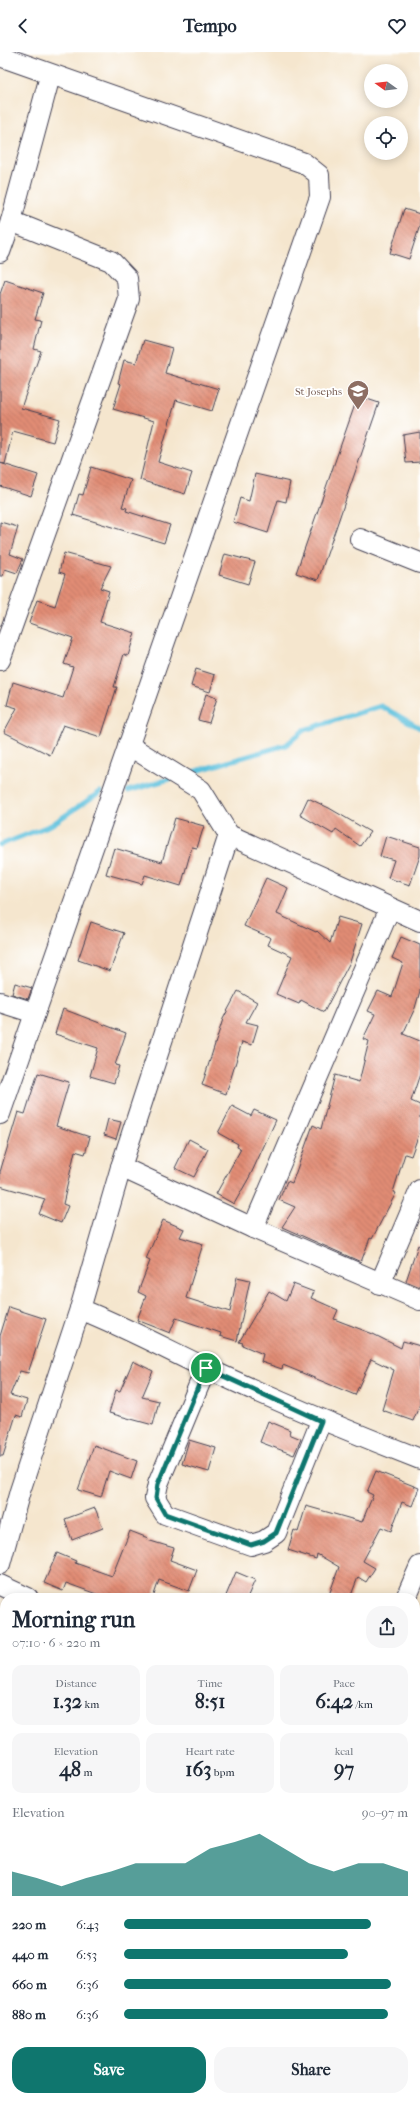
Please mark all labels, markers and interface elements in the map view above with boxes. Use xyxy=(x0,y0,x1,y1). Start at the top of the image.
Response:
icon: back xyxy=(12,15,34,37)
icon: heart xyxy=(386,15,408,37)
text: Tempo xyxy=(183,16,237,37)
north arrow xyxy=(364,64,408,108)
map controls xyxy=(364,64,408,160)
button: locate xyxy=(364,116,408,160)
school or university icon: St Josephs xyxy=(345,378,371,411)
place label: St Josephs xyxy=(295,385,342,398)
pin xyxy=(189,1351,223,1385)
icon: arrive xyxy=(195,1357,217,1379)
button: share xyxy=(366,1606,408,1648)
text: Morning run xyxy=(12,1607,135,1633)
text: 07:10 · 6 × 220 m xyxy=(12,1635,100,1650)
text: Distance xyxy=(55,1677,97,1690)
text: Time xyxy=(198,1677,223,1690)
text: Pace xyxy=(333,1677,355,1690)
text: 1.32 xyxy=(53,1690,82,1713)
text: 8:51 xyxy=(195,1690,225,1713)
text: 6:42 xyxy=(315,1690,353,1713)
text: km xyxy=(82,1698,99,1711)
text: /km xyxy=(353,1698,373,1711)
text: Elevation xyxy=(54,1745,98,1758)
text: Heart rate xyxy=(185,1745,235,1758)
text: kcal xyxy=(335,1745,353,1758)
text: 48 xyxy=(59,1758,81,1781)
text: 163 xyxy=(185,1758,211,1781)
text: 97 xyxy=(334,1758,354,1781)
text: m xyxy=(81,1766,93,1779)
text: bpm xyxy=(211,1766,235,1779)
text: Elevation xyxy=(12,1805,65,1820)
text: 90–97 m xyxy=(362,1805,408,1820)
text: 220 m xyxy=(12,1917,46,1932)
text: 6:43 xyxy=(76,1917,99,1932)
text: 440 m xyxy=(12,1947,48,1962)
text: 6:53 xyxy=(76,1947,97,1962)
text: 660 m xyxy=(12,1977,47,1992)
text: 6:36 xyxy=(76,1977,99,1992)
text: 880 m xyxy=(12,2007,46,2022)
text: 6:36 xyxy=(76,2007,99,2022)
button: Save xyxy=(12,2047,206,2093)
button: Share xyxy=(214,2047,408,2093)

